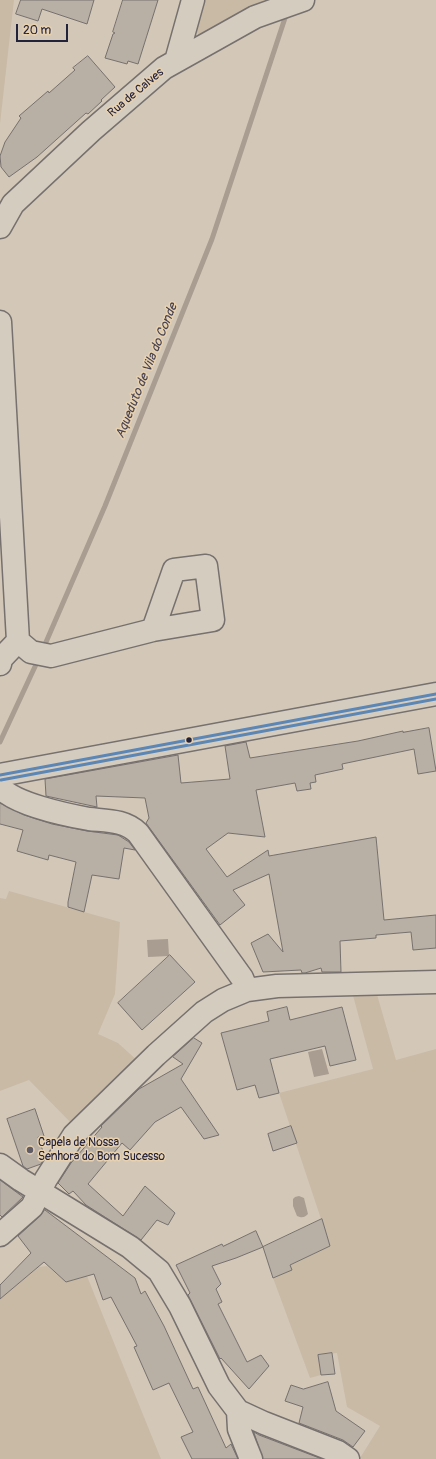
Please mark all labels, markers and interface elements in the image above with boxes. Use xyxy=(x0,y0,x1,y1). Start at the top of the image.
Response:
scale bar xyxy=(18,16,70,42)
text: 20 m xyxy=(23,23,51,38)
street label: Rua de Calves xyxy=(105,66,167,120)
water label: Aqueduto de Vila do Conde xyxy=(113,301,181,441)
unlabelled marker xyxy=(184,735,194,745)
place label: Capela de Nossa Senhora do Bom Sucesso xyxy=(38,1136,165,1164)
marker: Capela de Nossa Senhora do Bom Sucesso xyxy=(25,1145,35,1155)

